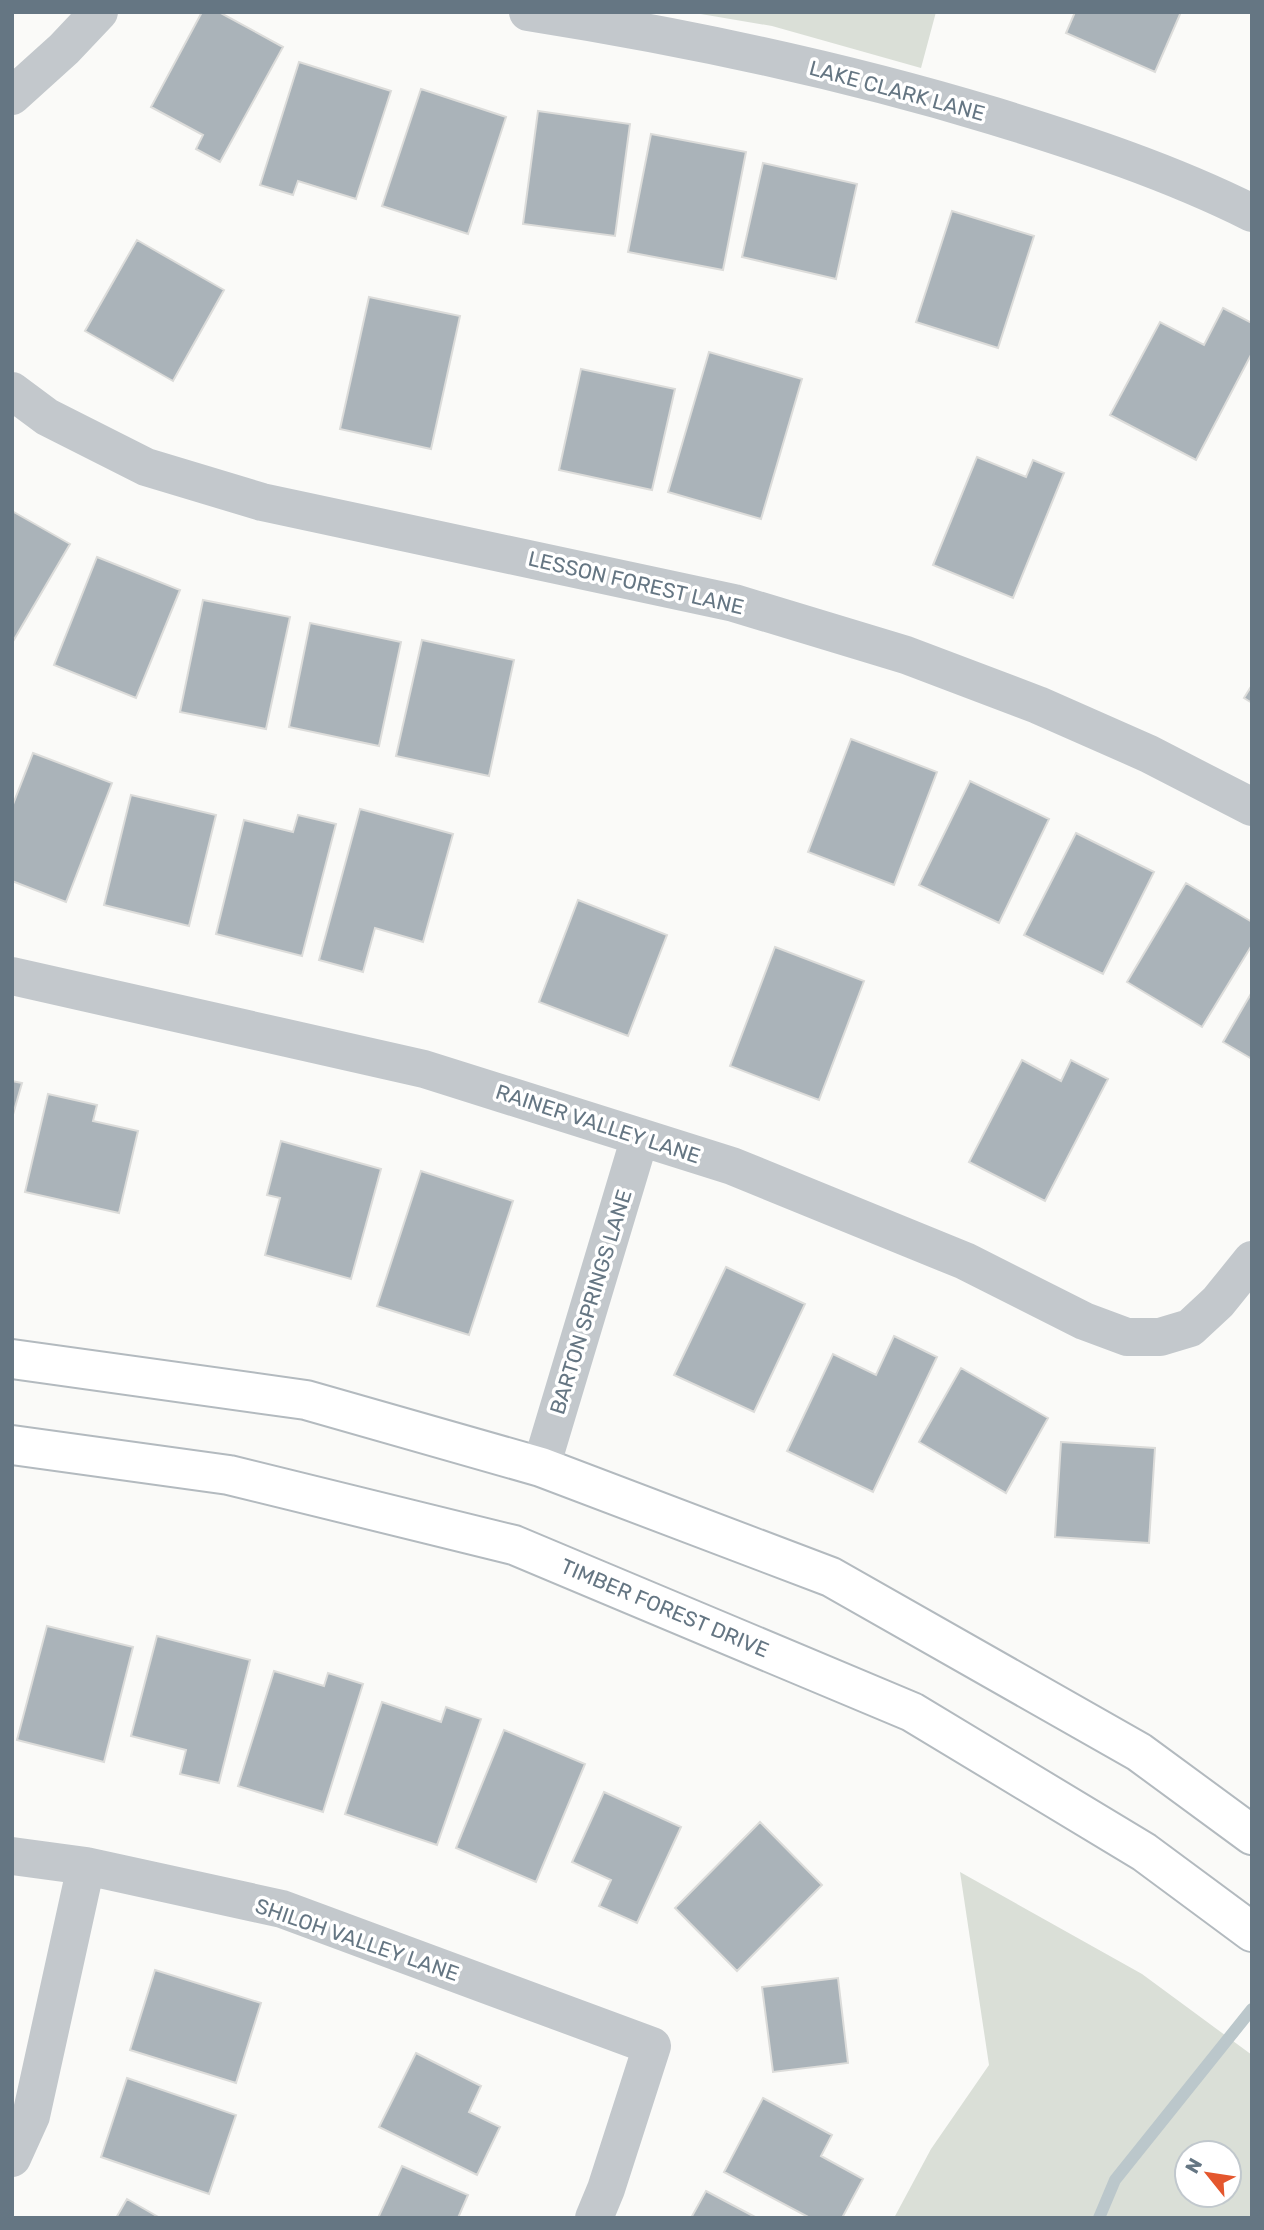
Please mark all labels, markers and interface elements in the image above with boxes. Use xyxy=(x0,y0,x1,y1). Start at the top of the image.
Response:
street label: LAKE CLARK LANE xyxy=(807,55,988,126)
street label: LESSON FOREST LANE xyxy=(526,546,746,619)
street label: RAINER VALLEY LANE xyxy=(493,1079,704,1168)
street label: BARTON SPRINGS LANE xyxy=(544,1186,637,1417)
street label: TIMBER FOREST DRIVE xyxy=(557,1553,773,1663)
street label: SHILOH VALLEY LANE xyxy=(252,1893,462,1986)
north arrow xyxy=(1173,2139,1243,2209)
text: N xyxy=(1180,2154,1207,2177)

